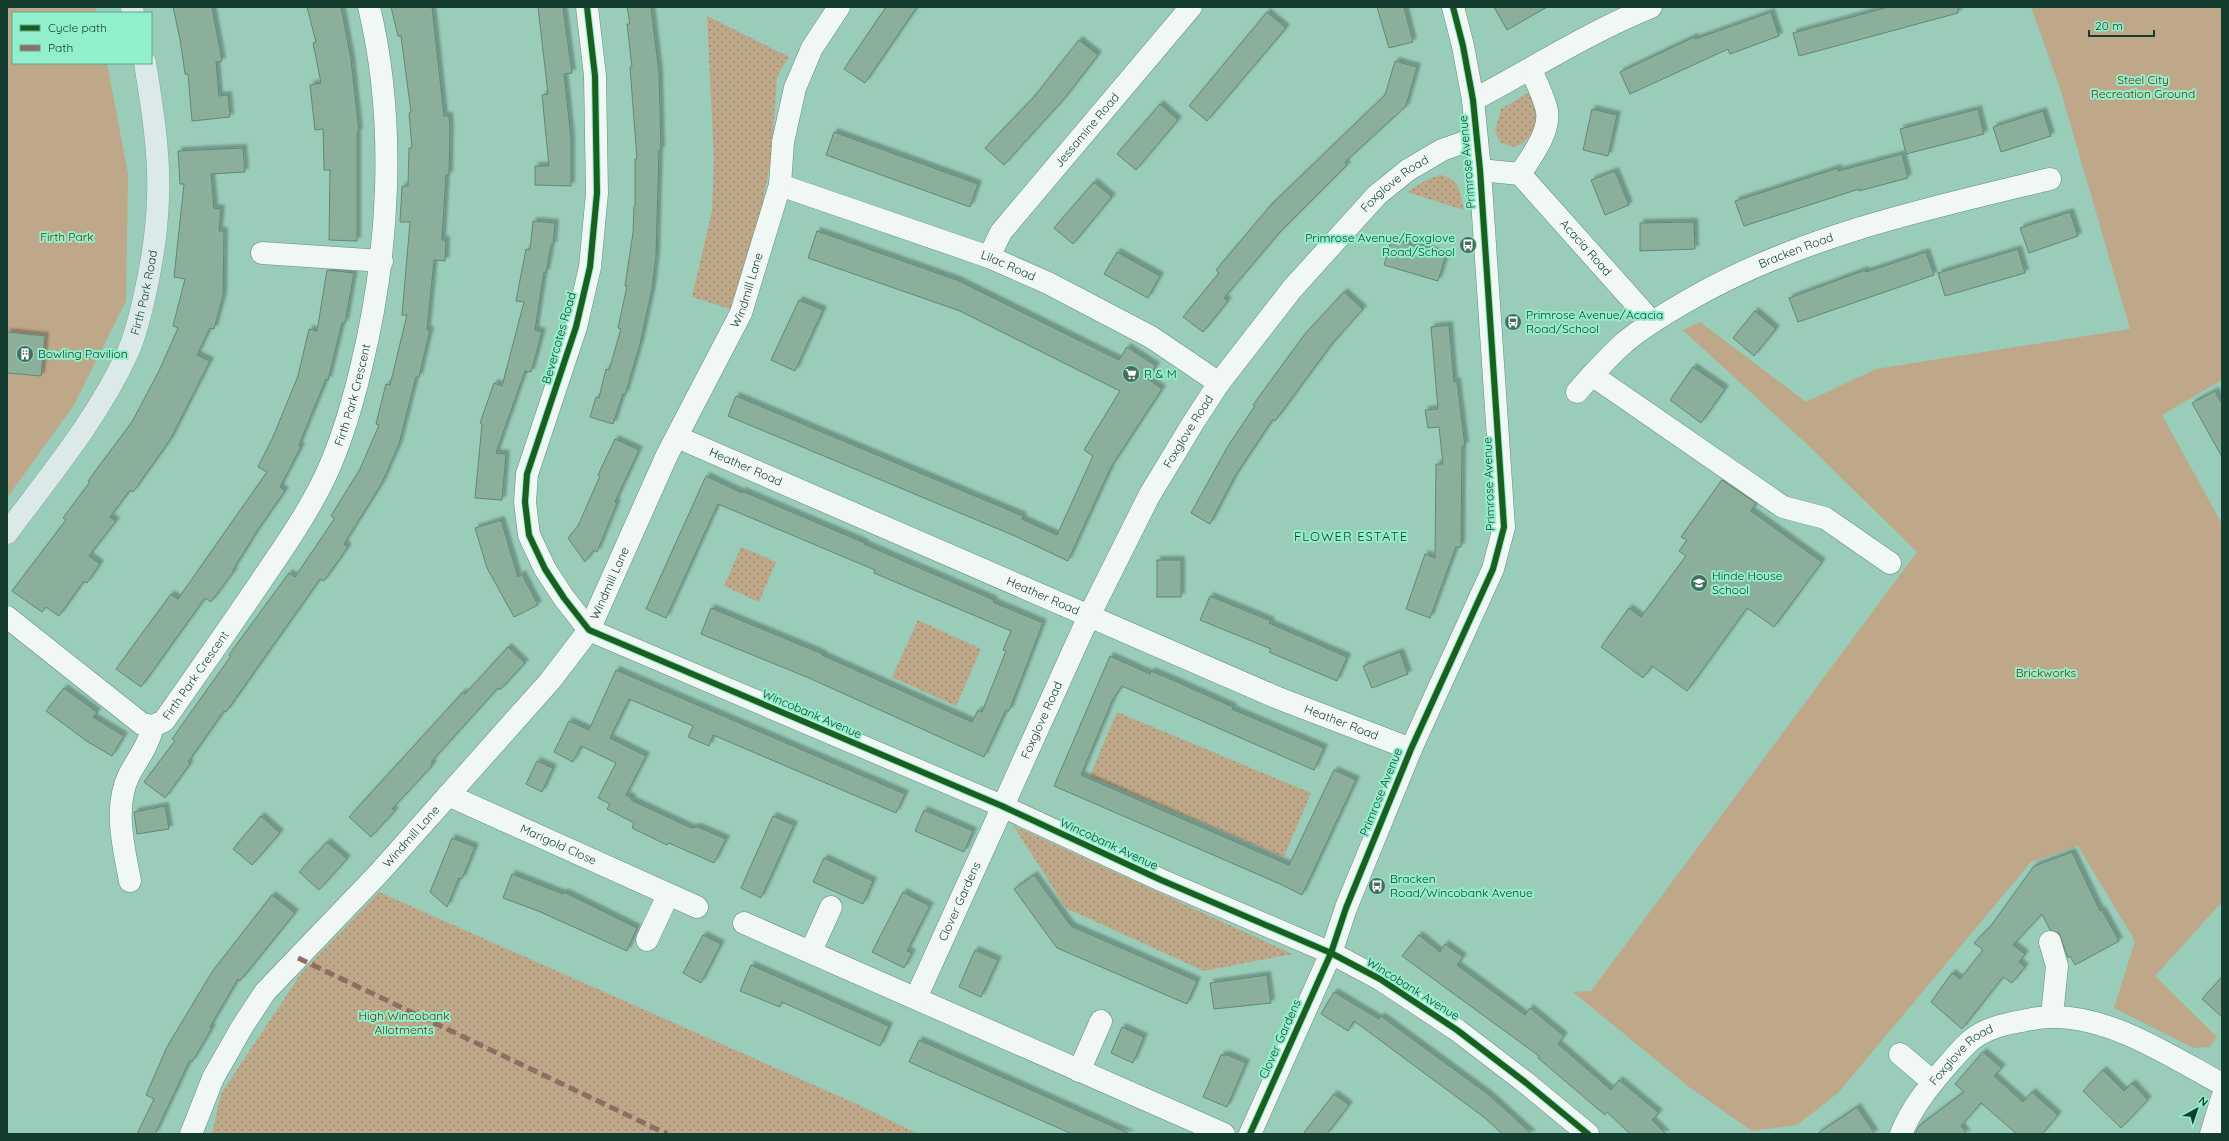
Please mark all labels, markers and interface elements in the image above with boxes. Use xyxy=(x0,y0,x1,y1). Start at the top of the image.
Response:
legend xyxy=(12,12,152,64)
scale bar xyxy=(2089,12,2154,38)
text: 20 m xyxy=(2095,18,2123,33)
text: Cycle path xyxy=(48,20,107,35)
text: Path xyxy=(48,40,73,55)
park label: Steel City Recreation Ground xyxy=(2091,72,2195,101)
street label: Jessamine Road xyxy=(1051,90,1122,170)
street label: Primrose Avenue xyxy=(1455,115,1478,209)
street label: Foxglove Road xyxy=(1357,152,1431,215)
street label: Acacia Road xyxy=(1557,216,1615,279)
park label: Firth Park xyxy=(40,229,94,244)
street label: Bracken Road xyxy=(1756,229,1835,271)
place label: Primrose Avenue/Foxglove Road/School xyxy=(1305,230,1455,259)
bus stop icon: Primrose Avenue/Foxglove Road/School xyxy=(1458,235,1478,255)
street label: Lilac Road xyxy=(979,247,1038,284)
street label: Firth Park Road xyxy=(127,249,160,337)
street label: Windmill Lane xyxy=(727,251,766,330)
street label: Bevercotes Road xyxy=(538,290,579,386)
place label: Primrose Avenue/Acacia Road/School xyxy=(1526,307,1663,336)
bus stop icon: Primrose Avenue/Acacia Road/School xyxy=(1503,312,1523,332)
street label: Firth Park Crescent xyxy=(331,342,373,448)
building icon: Bowling Pavilion xyxy=(15,344,35,364)
place label: Bowling Pavilion xyxy=(38,346,128,361)
supermarket icon: R & M xyxy=(1121,364,1141,384)
place label: R & M xyxy=(1144,366,1177,381)
street label: Foxglove Road xyxy=(1160,392,1216,471)
street label: Primrose Avenue xyxy=(1479,437,1498,531)
street label: Heather Road xyxy=(707,444,785,489)
district label: FLOWER ESTATE xyxy=(1294,528,1408,544)
street label: Windmill Lane xyxy=(587,544,632,622)
place label: Hinde House School xyxy=(1712,568,1783,597)
street label: Heather Road xyxy=(1004,573,1082,618)
school or university icon: Hinde House School xyxy=(1689,573,1709,593)
street label: Firth Park Crescent xyxy=(159,628,232,723)
park label: Brickworks xyxy=(2016,665,2077,680)
street label: Foxglove Road xyxy=(1017,679,1065,761)
street label: Wincobank Avenue xyxy=(760,686,864,741)
street label: Heather Road xyxy=(1302,701,1381,743)
street label: Primrose Avenue xyxy=(1356,745,1405,838)
street label: Windmill Lane xyxy=(379,802,443,871)
street label: Wincobank Avenue xyxy=(1058,814,1161,873)
street label: Marigold Close xyxy=(518,820,599,868)
street label: Clover Gardens xyxy=(935,859,984,943)
place label: Bracken Road/Wincobank Avenue xyxy=(1390,871,1533,900)
bus stop icon: Bracken Road/Wincobank Avenue xyxy=(1367,876,1387,896)
street label: Wincobank Avenue xyxy=(1364,954,1463,1023)
street label: Clover Gardens xyxy=(1255,996,1304,1081)
park label: High Wincobank Allotments xyxy=(358,1008,450,1037)
street label: Foxglove Road xyxy=(1926,1021,1995,1088)
north arrow xyxy=(2177,1089,2217,1129)
text: N xyxy=(2196,1093,2211,1109)

